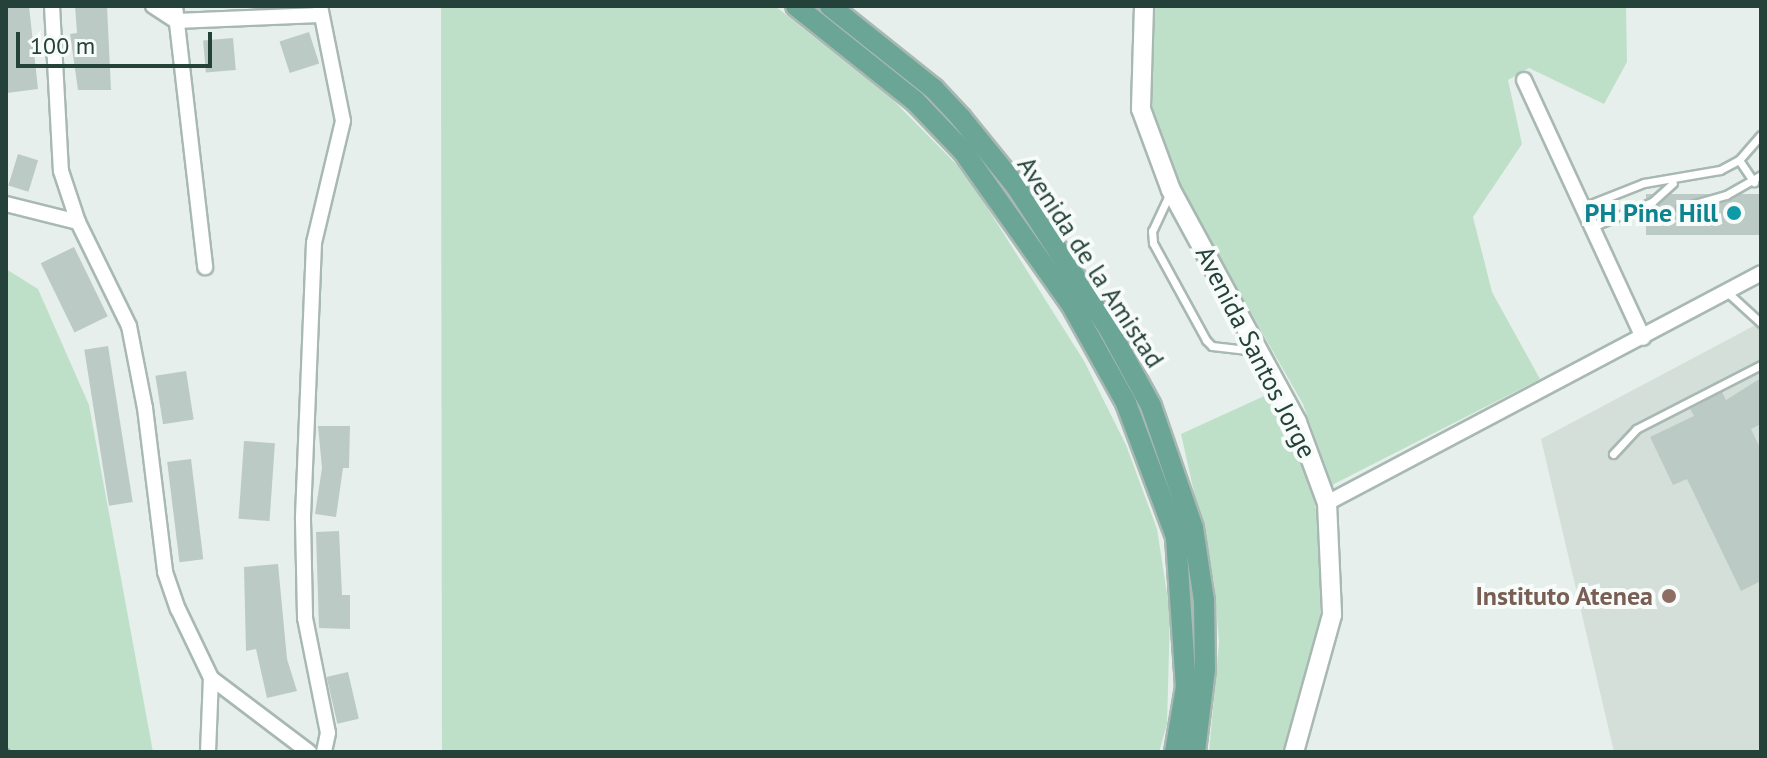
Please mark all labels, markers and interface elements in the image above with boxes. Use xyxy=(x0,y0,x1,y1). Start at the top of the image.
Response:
scale bar xyxy=(20,16,216,66)
text: 100 m xyxy=(30,30,95,61)
street label: Avenida de la Amistad xyxy=(1011,150,1171,374)
place label: PH Pine Hill xyxy=(1585,197,1718,229)
marker: PH Pine Hill xyxy=(1725,204,1743,222)
street label: Avenida Santos Jorge xyxy=(1189,241,1323,463)
place label: Instituto Atenea xyxy=(1474,580,1653,612)
marker: Instituto Atenea xyxy=(1660,587,1678,605)

